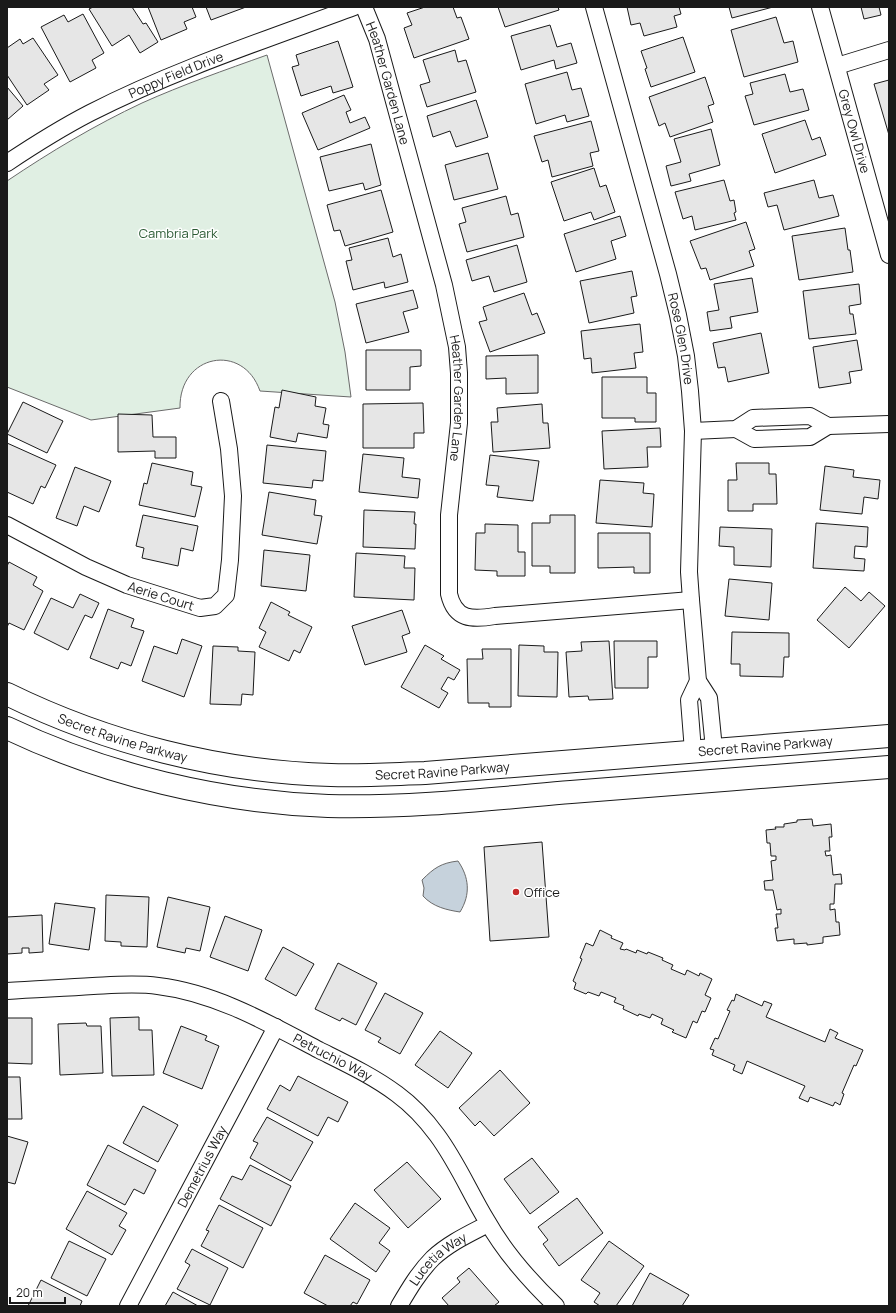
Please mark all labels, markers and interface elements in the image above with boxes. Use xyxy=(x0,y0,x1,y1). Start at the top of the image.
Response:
street label: Heather Garden Lane xyxy=(362,19,414,147)
street label: Poppy Field Drive xyxy=(125,47,226,102)
street label: Grey Owl Drive xyxy=(834,87,875,176)
park label: Cambria Park xyxy=(139,224,218,242)
street label: Rose Glen Drive xyxy=(664,291,698,386)
street label: Heather Garden Lane xyxy=(446,333,468,463)
street label: Aerie Court xyxy=(126,577,196,615)
street label: Secret Ravine Parkway xyxy=(55,709,189,766)
street label: Secret Ravine Parkway xyxy=(698,732,833,760)
street label: Secret Ravine Parkway xyxy=(375,757,510,784)
place label: Office xyxy=(524,883,560,901)
marker: Office xyxy=(511,887,521,897)
street label: Petruchio Way xyxy=(290,1029,376,1085)
street label: Demetrius Way xyxy=(173,1122,231,1210)
street label: Lucetia Way xyxy=(405,1228,470,1289)
scale bar xyxy=(10,1279,65,1305)
text: 20 m xyxy=(16,1284,43,1301)

